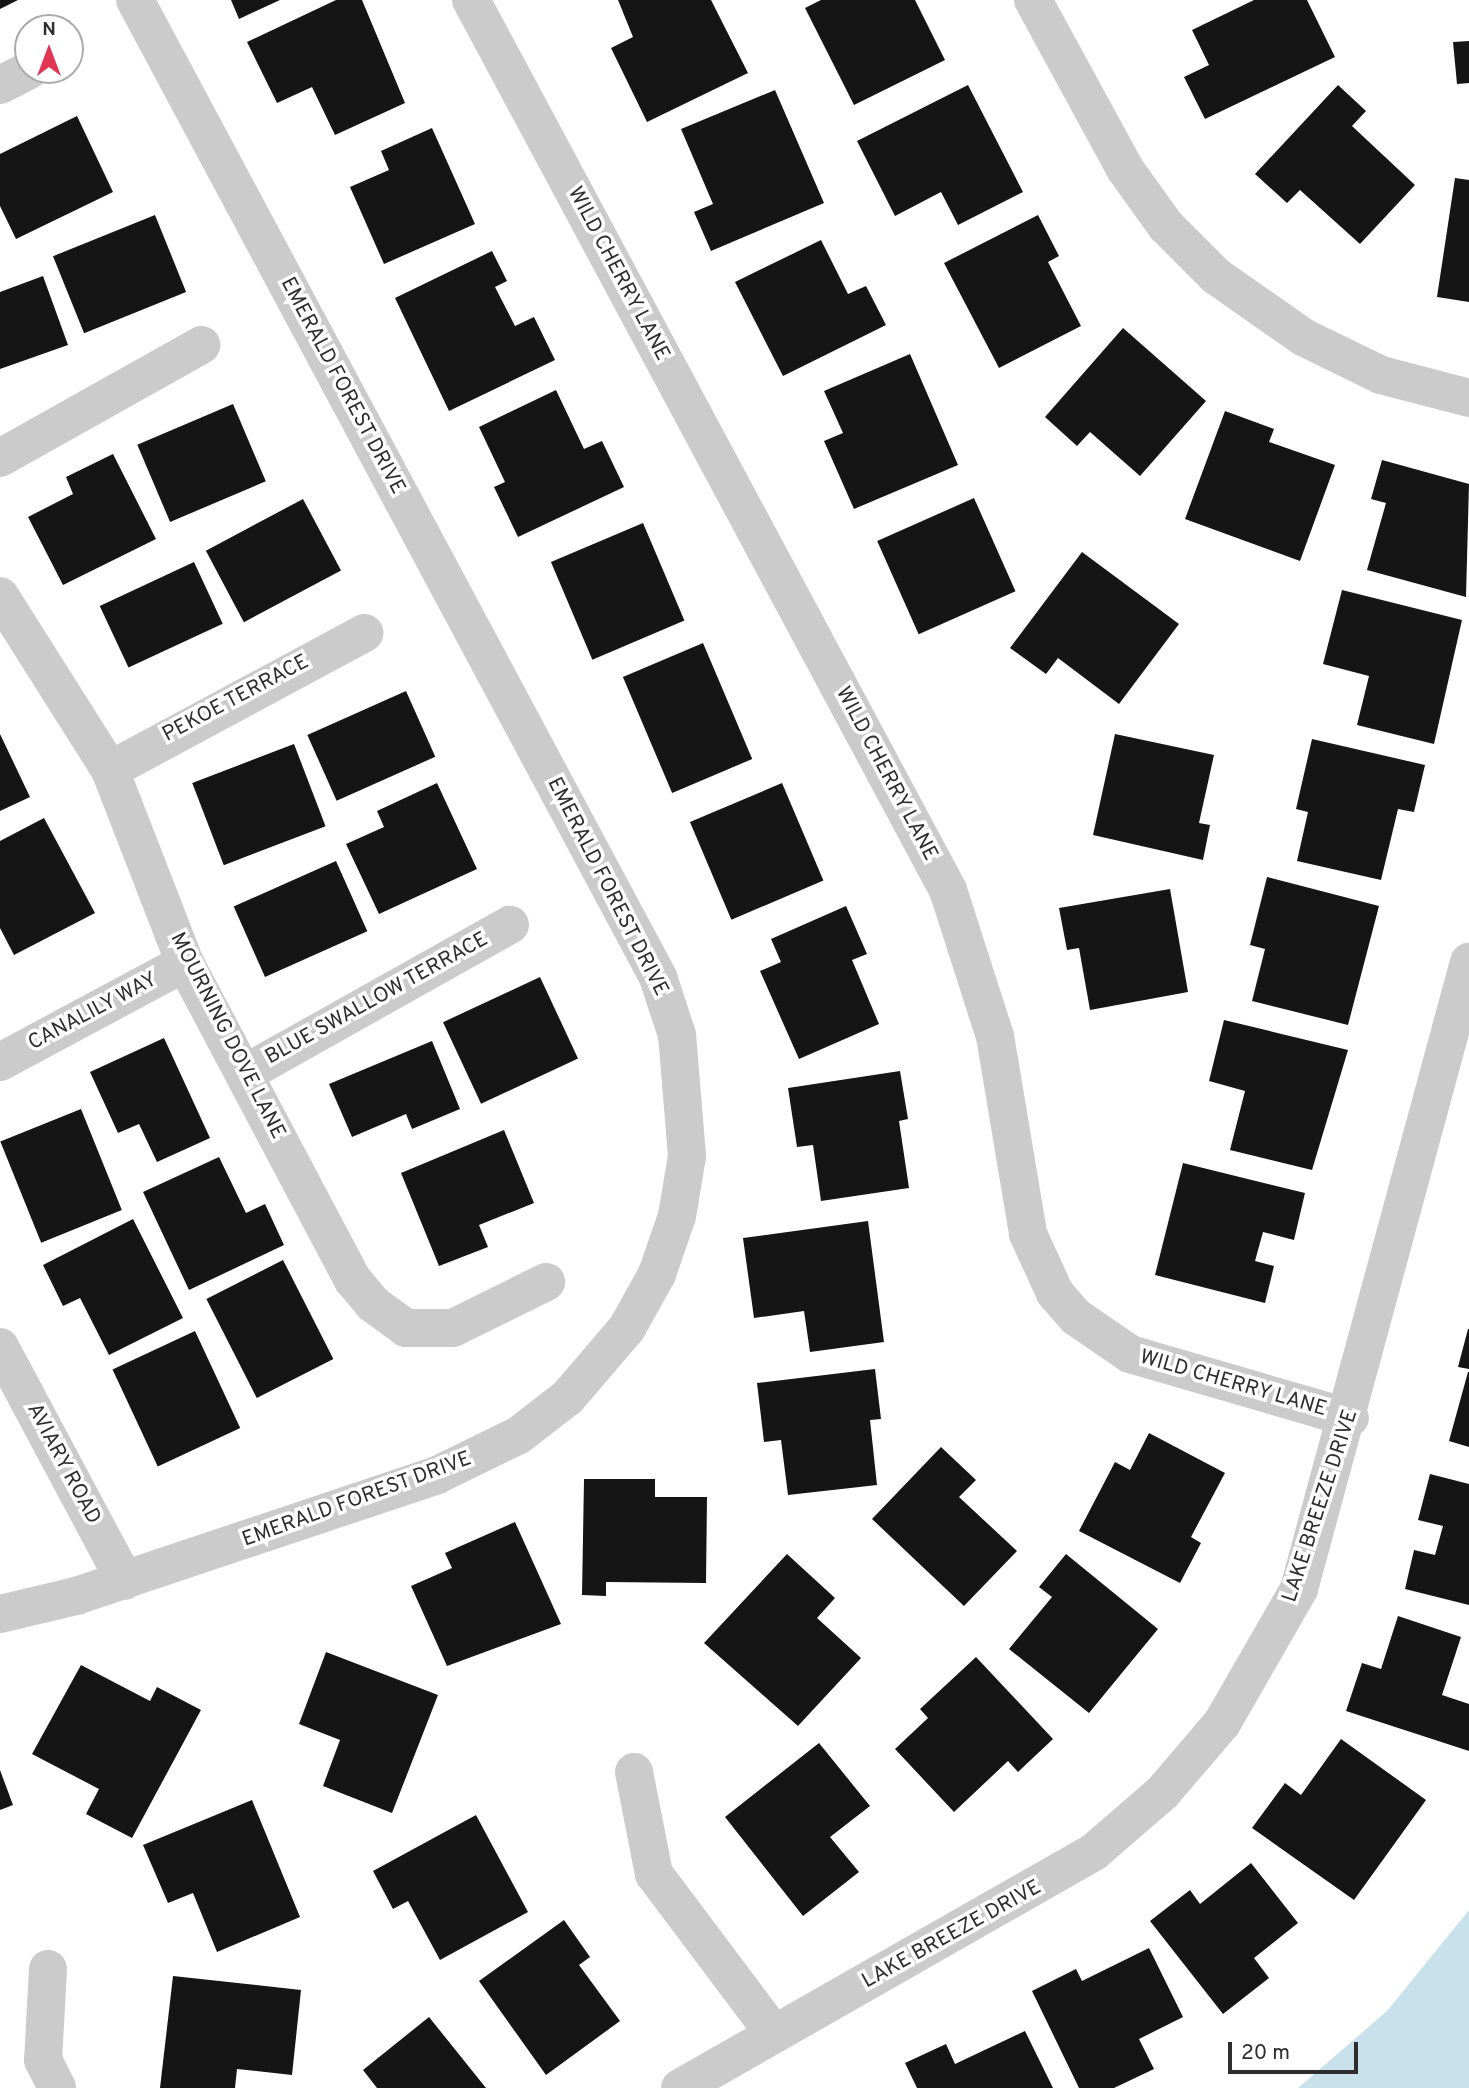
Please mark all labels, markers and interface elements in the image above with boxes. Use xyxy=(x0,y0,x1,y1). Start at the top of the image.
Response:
north arrow xyxy=(14,14,84,84)
text: N xyxy=(42,18,56,42)
street label: WILD CHERRY LANE xyxy=(561,182,675,366)
street label: EMERALD FOREST DRIVE xyxy=(274,273,410,499)
street label: PEKOE TERRACE xyxy=(158,650,314,748)
street label: WILD CHERRY LANE xyxy=(829,682,943,866)
street label: EMERALD FOREST DRIVE xyxy=(541,773,673,1001)
street label: BLUE SWALLOW TERRACE xyxy=(261,927,493,1071)
street label: MOURNING DOVE LANE xyxy=(164,929,290,1143)
street label: CANALILY WAY xyxy=(24,967,162,1057)
street label: WILD CHERRY LANE xyxy=(1136,1345,1330,1423)
street label: AVIARY ROAD xyxy=(20,1399,106,1529)
street label: LAKE BREEZE DRIVE xyxy=(1278,1406,1364,1606)
street label: EMERALD FOREST DRIVE xyxy=(239,1447,475,1553)
street label: LAKE BREEZE DRIVE xyxy=(858,1875,1046,1995)
scale bar xyxy=(1231,2028,1360,2072)
text: 20 m xyxy=(1241,2040,1290,2067)

